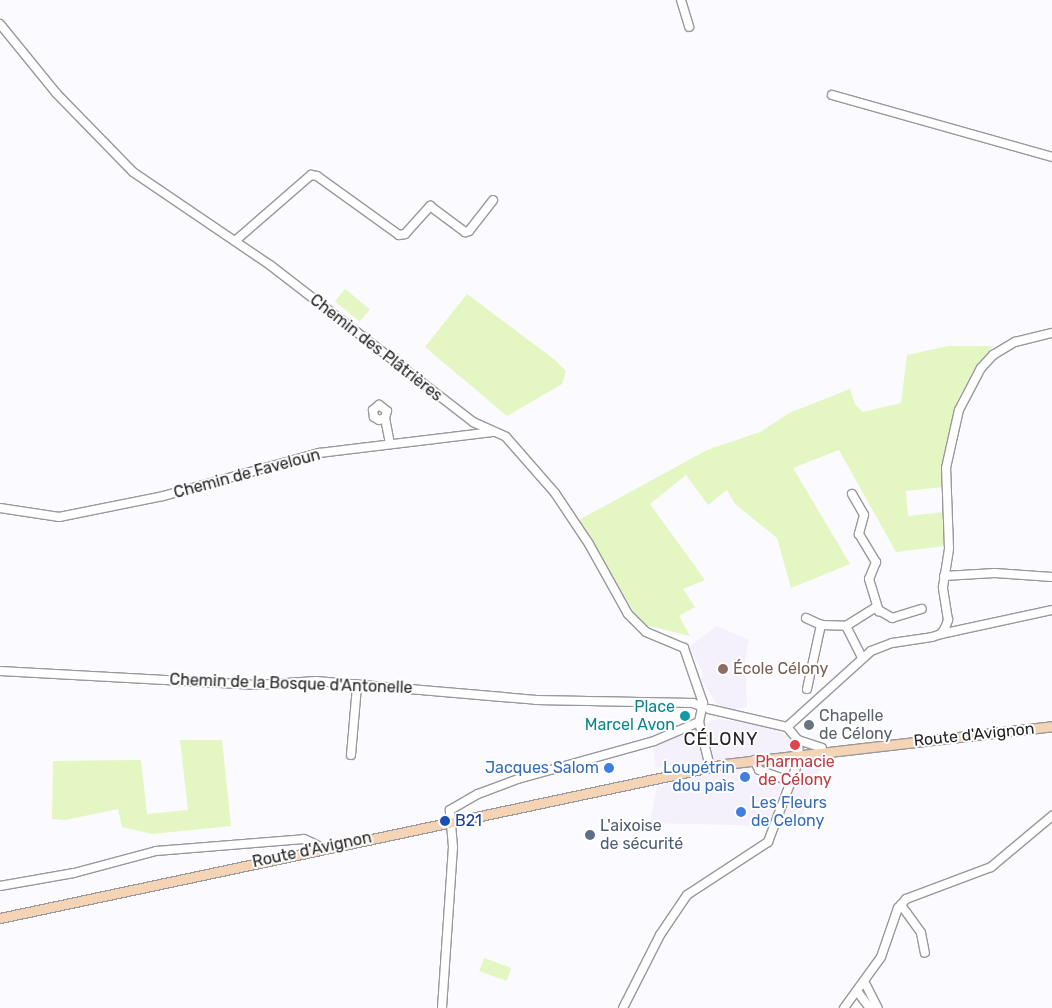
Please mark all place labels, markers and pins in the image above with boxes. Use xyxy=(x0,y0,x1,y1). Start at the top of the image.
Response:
place label: École Célony xyxy=(733,659,828,679)
marker: École Célony xyxy=(717,663,729,675)
place label: Place Marcel Avon xyxy=(584,697,675,735)
place label: Chapelle de Célony xyxy=(819,706,892,744)
marker: Place Marcel Avon xyxy=(679,710,691,722)
marker: Chapelle de Célony xyxy=(803,719,815,731)
marker: Pharmacie de Célony xyxy=(789,739,801,751)
place label: Pharmacie de Célony xyxy=(755,752,835,790)
place label: Jacques Salom xyxy=(485,758,599,778)
place label: Loupétrin dou paìs xyxy=(663,758,735,796)
marker: Jacques Salom xyxy=(603,762,615,774)
marker: Loupétrin dou paìs xyxy=(739,771,751,783)
place label: Les Fleurs de Celony xyxy=(751,793,827,831)
marker: Les Fleurs de Celony xyxy=(735,806,747,818)
place label: B21 xyxy=(455,811,482,831)
marker: B21 xyxy=(439,815,451,827)
place label: L'aixoise de sécurité xyxy=(600,816,683,854)
marker: L'aixoise de sécurité xyxy=(584,829,596,841)

